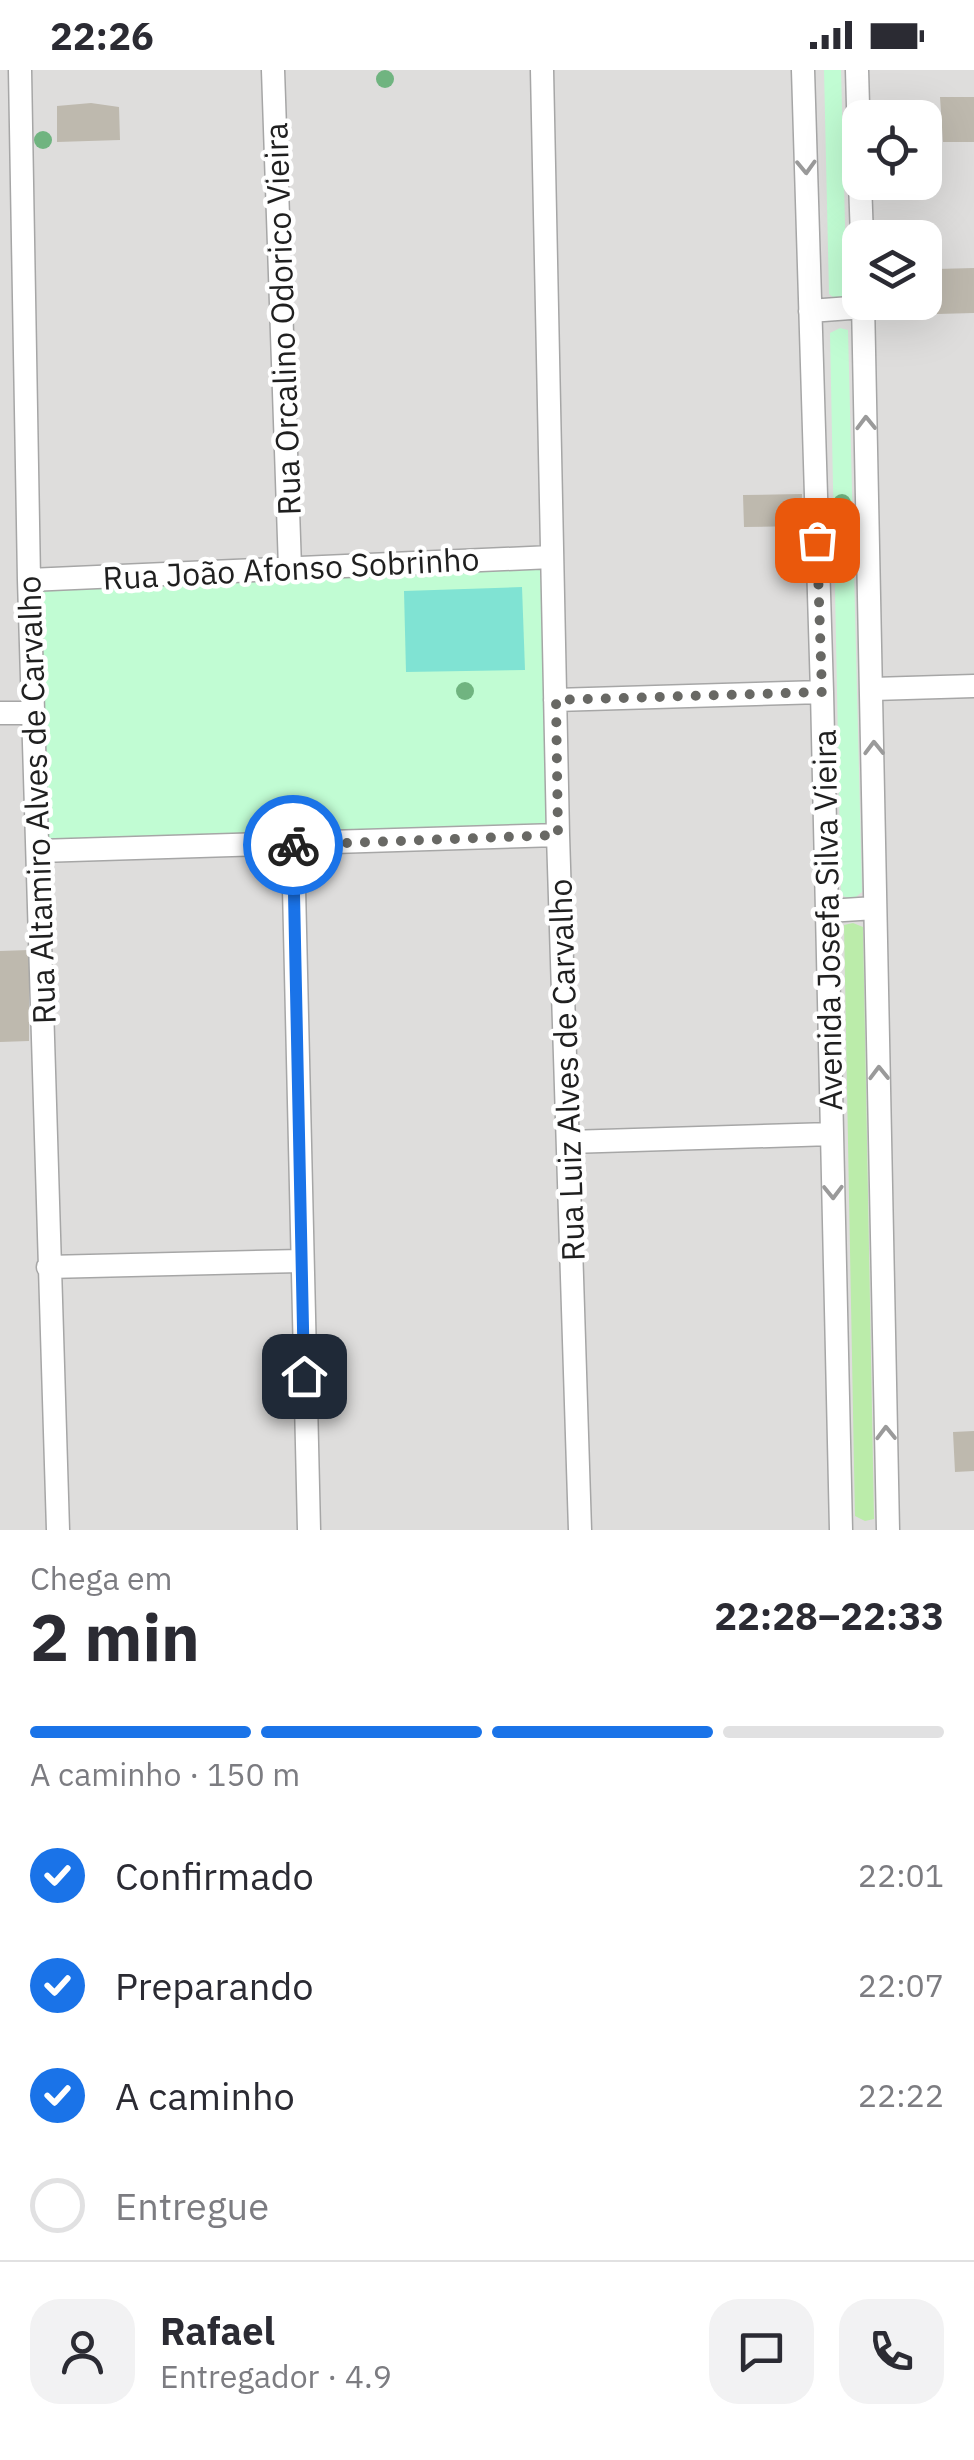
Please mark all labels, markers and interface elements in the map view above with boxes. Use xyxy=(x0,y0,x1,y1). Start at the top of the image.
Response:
text: 22:26 xyxy=(50,11,154,60)
map controls xyxy=(842,100,942,320)
button: locate xyxy=(842,100,942,200)
street label: Rua Orcalino Odorico Vieira xyxy=(254,122,310,516)
one-way arrow xyxy=(795,160,816,176)
button: layers xyxy=(842,220,942,320)
one-way arrow xyxy=(856,414,877,430)
pin xyxy=(775,498,860,583)
icon: bag xyxy=(790,513,845,568)
street label: Rua João Afonso Sobrinho xyxy=(102,537,480,599)
street label: Rua Altamiro Alves de Carvalho xyxy=(7,575,65,1025)
street label: Avenida Josefa Silva Vieira xyxy=(803,729,851,1111)
one-way arrow xyxy=(863,739,885,754)
courier xyxy=(243,795,343,895)
icon: bike xyxy=(266,818,321,873)
street label: Rua Luiz Alves de Carvalho xyxy=(538,878,594,1262)
one-way arrow xyxy=(868,1064,889,1080)
one-way arrow xyxy=(823,1185,844,1201)
pin xyxy=(262,1334,347,1419)
icon: home xyxy=(277,1349,332,1404)
one-way arrow xyxy=(875,1424,897,1440)
text: Chega em xyxy=(30,1557,173,1599)
text: 22:28–22:33 xyxy=(714,1591,944,1640)
text: 2 min xyxy=(30,1594,200,1679)
text: A caminho · 150 m xyxy=(30,1753,300,1795)
icon: check xyxy=(30,1848,85,1903)
text: Confirmado xyxy=(115,1851,314,1900)
text: 22:01 xyxy=(858,1854,944,1896)
icon: check xyxy=(30,1958,85,2013)
text: Preparando xyxy=(115,1961,314,2010)
text: 22:07 xyxy=(858,1964,944,2006)
icon: check xyxy=(30,2068,85,2123)
text: A caminho xyxy=(115,2071,295,2120)
text: 22:22 xyxy=(858,2074,944,2116)
text: Entregue xyxy=(115,2181,269,2230)
button: person xyxy=(30,2299,135,2404)
button: chat xyxy=(709,2299,814,2404)
button: phone xyxy=(839,2299,944,2404)
text: Rafael xyxy=(160,2306,275,2355)
text: Entregador · 4.9 xyxy=(160,2355,392,2397)

